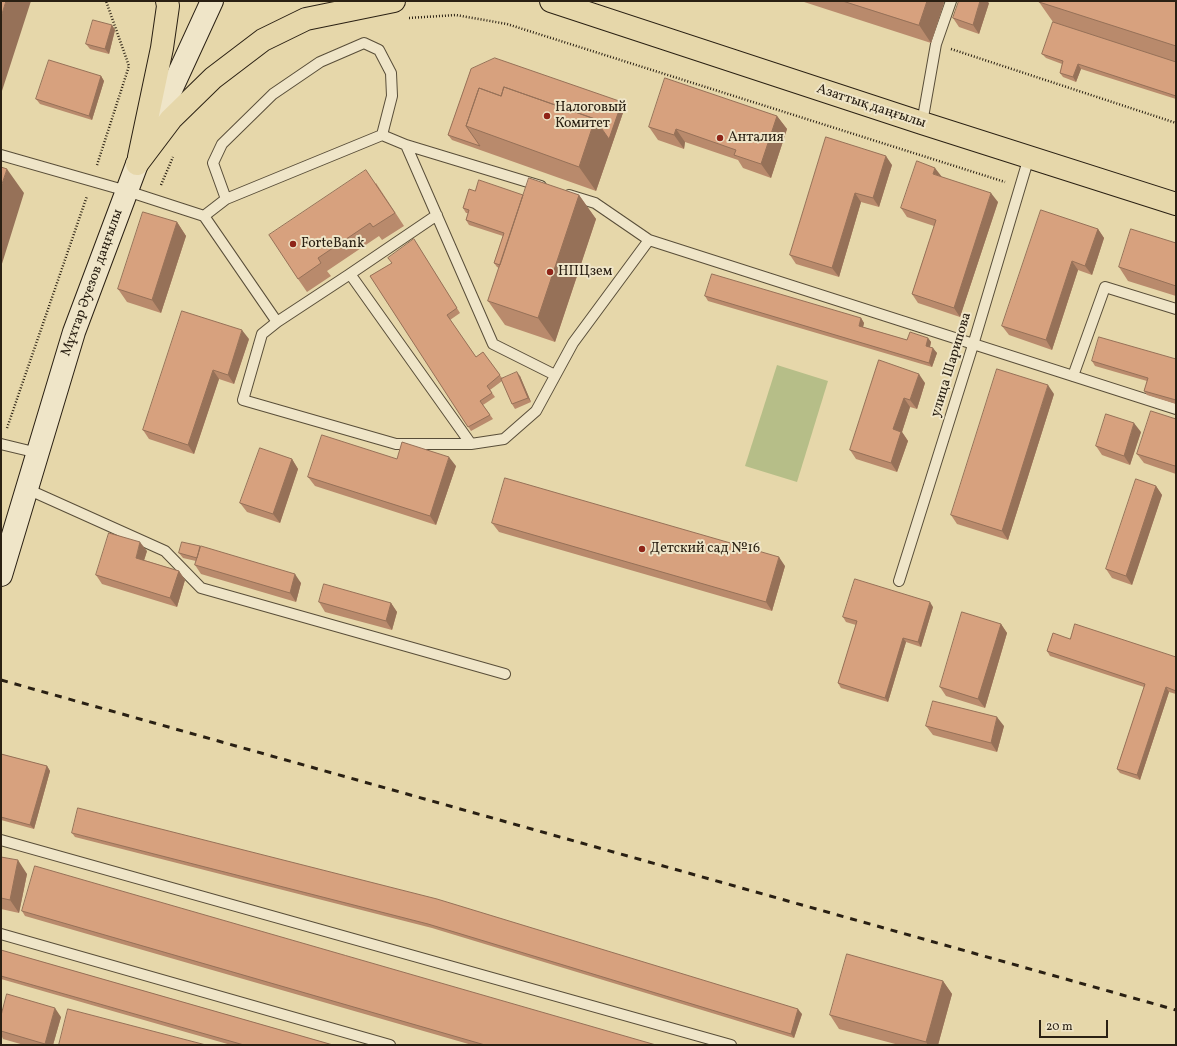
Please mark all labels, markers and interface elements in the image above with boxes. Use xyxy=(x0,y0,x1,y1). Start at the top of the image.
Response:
street label: Азаттық даңғылы xyxy=(814,81,928,133)
place label: Налоговый Комитет xyxy=(555,100,627,132)
marker: Налоговый Комитет xyxy=(542,111,552,121)
place label: Анталия xyxy=(728,130,784,146)
marker: Анталия xyxy=(715,133,725,143)
street label: Мұхтар Әуезов даңғылы xyxy=(59,207,127,359)
place label: ForteBank xyxy=(301,236,365,252)
marker: ForteBank xyxy=(288,239,298,249)
place label: НПЦзем xyxy=(558,264,612,280)
marker: НПЦзем xyxy=(545,267,555,277)
street label: улица Шарипова xyxy=(928,311,976,419)
place label: Детский сад №16 xyxy=(650,541,760,557)
marker: Детский сад №16 xyxy=(637,544,647,554)
scale bar xyxy=(1041,1012,1110,1038)
text: 20 m xyxy=(1046,1019,1073,1035)

